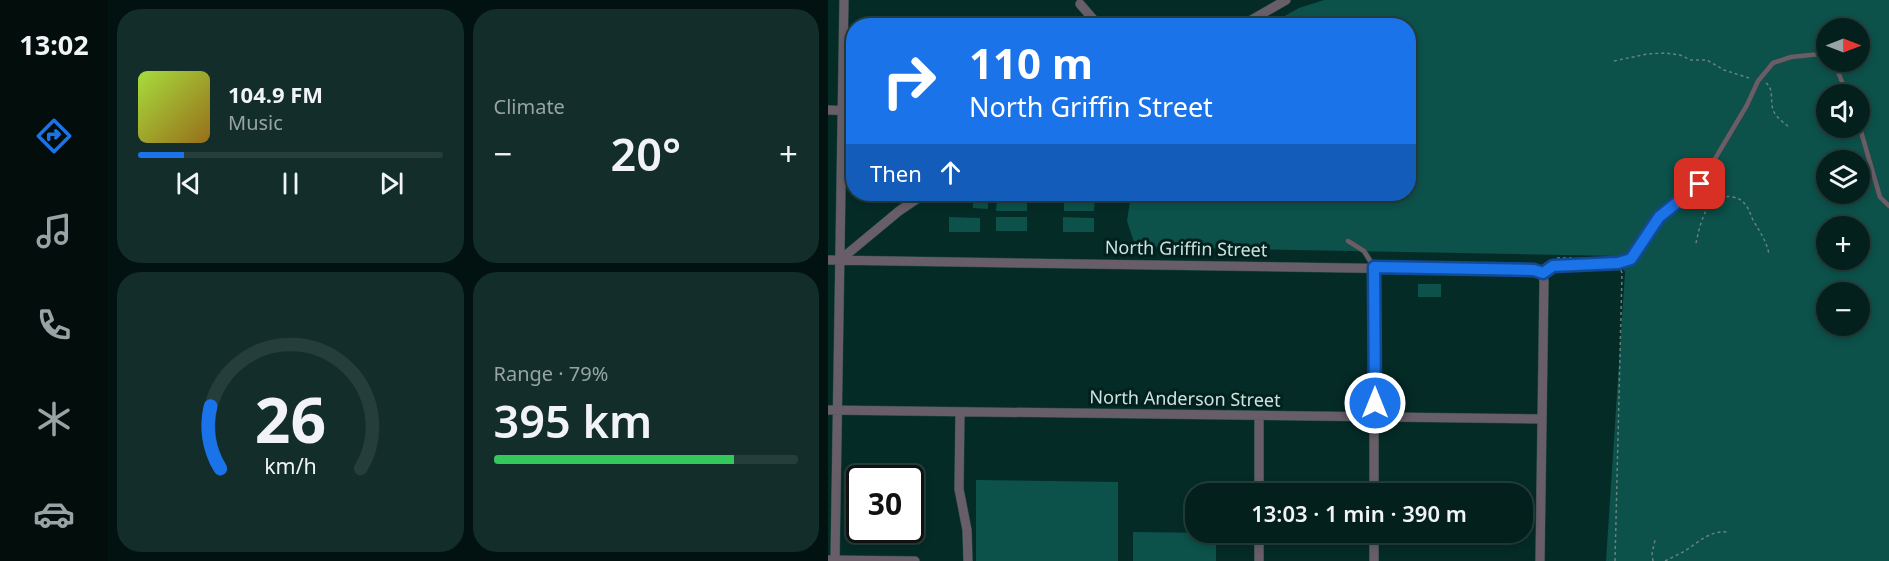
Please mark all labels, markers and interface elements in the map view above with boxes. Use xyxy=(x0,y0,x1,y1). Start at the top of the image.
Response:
north arrow xyxy=(1816,18,1870,72)
map controls xyxy=(1816,18,1870,336)
text: 13:02 xyxy=(19,26,89,63)
text: 110 m xyxy=(969,34,1093,91)
icon: right xyxy=(870,42,948,120)
text: 104.9 FM xyxy=(228,79,323,109)
button: sound xyxy=(1816,84,1870,138)
text: North Griffin Street xyxy=(969,88,1213,125)
text: Climate xyxy=(494,93,565,120)
text: Music xyxy=(228,109,283,136)
icon: directions xyxy=(33,115,75,157)
text: 20° xyxy=(610,123,681,184)
text: − xyxy=(494,131,512,176)
text: + xyxy=(779,131,798,176)
button: layers xyxy=(1816,150,1870,204)
icon: ahead xyxy=(934,156,967,189)
text: Then xyxy=(870,158,922,188)
pin xyxy=(1674,158,1725,209)
icon: previous xyxy=(172,167,205,200)
icon: pause xyxy=(274,167,307,200)
icon: next xyxy=(375,167,408,200)
icon: arrive xyxy=(1683,167,1716,200)
icon: music xyxy=(33,210,75,252)
button: + xyxy=(1816,216,1870,270)
street label: North Griffin Street xyxy=(1105,235,1268,261)
button: − xyxy=(1816,282,1870,336)
icon: phone xyxy=(33,304,75,346)
text: Range · 79% xyxy=(494,360,608,387)
position arrow xyxy=(1343,371,1407,435)
text: 26 xyxy=(255,376,326,461)
street label: North Anderson Street xyxy=(1089,384,1281,412)
text: 395 km xyxy=(494,390,652,451)
icon: climate xyxy=(33,398,75,440)
text: km/h xyxy=(264,451,317,480)
speed limit sign: 30 xyxy=(846,465,924,543)
icon: car xyxy=(33,493,75,535)
text: 13:03 · 1 min · 390 m xyxy=(1251,498,1467,528)

